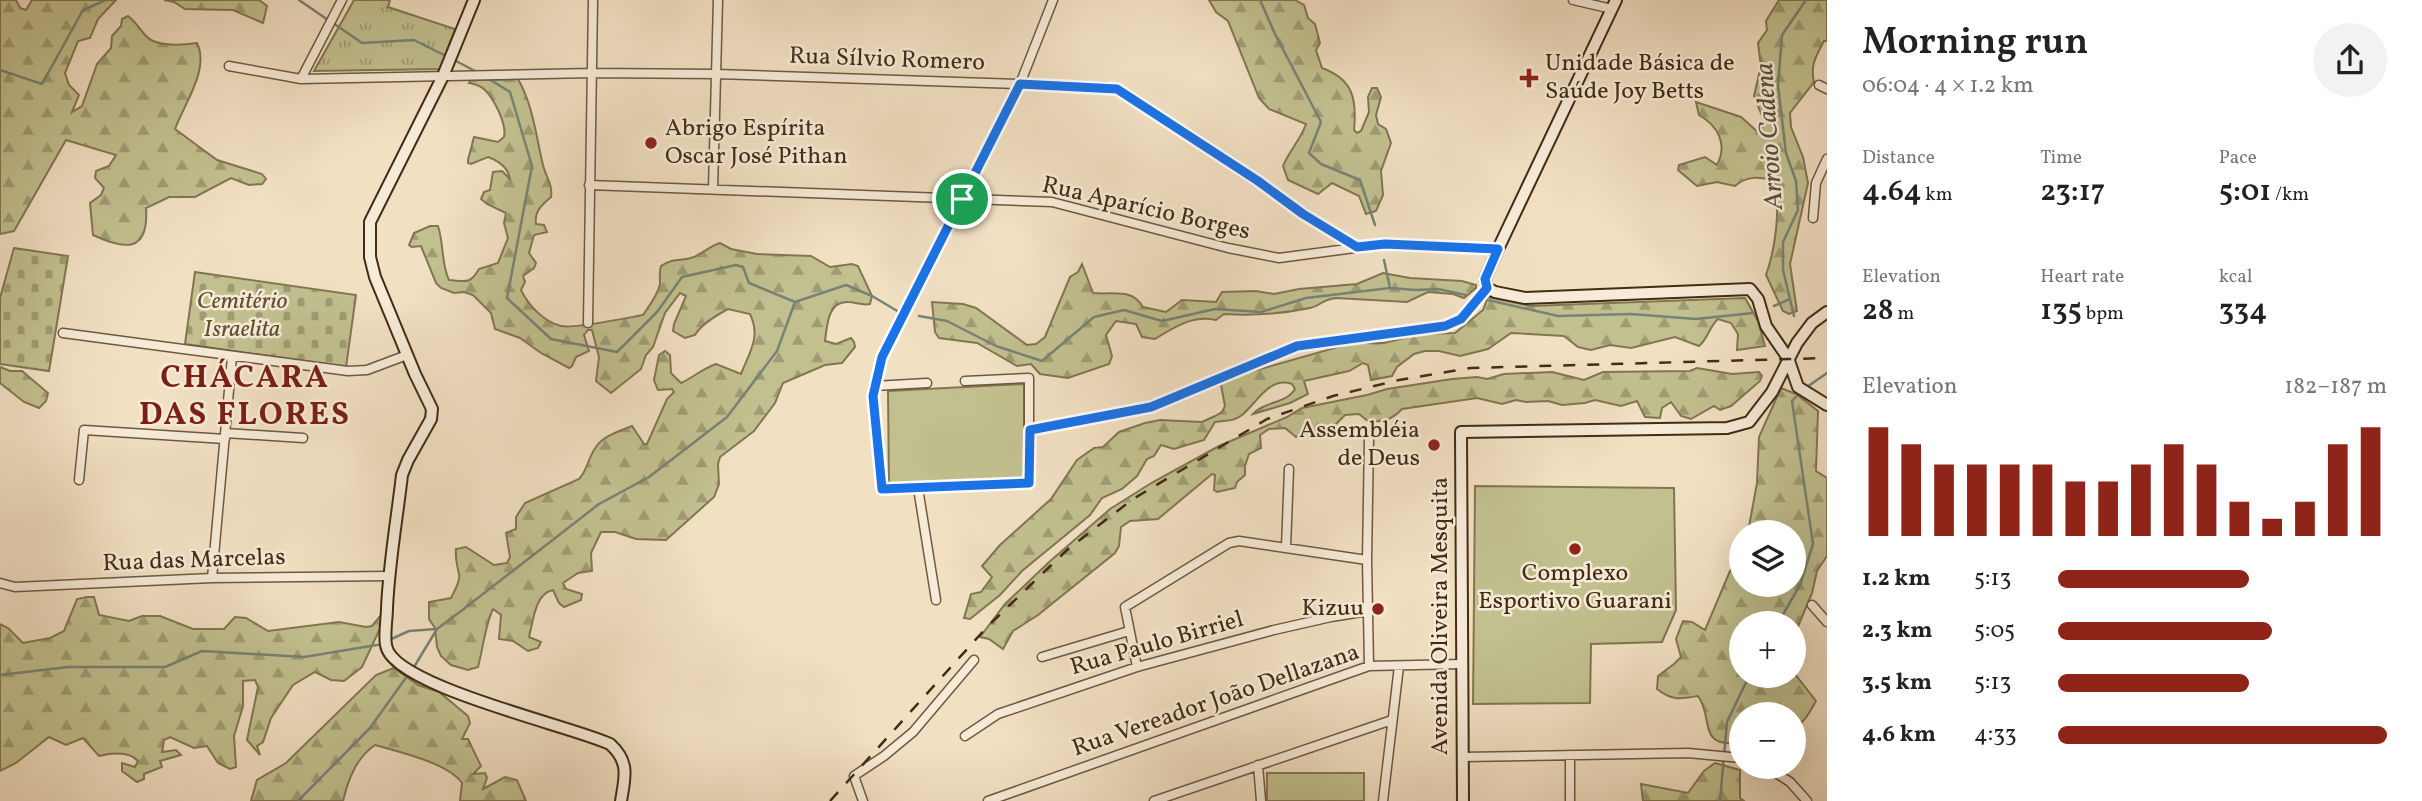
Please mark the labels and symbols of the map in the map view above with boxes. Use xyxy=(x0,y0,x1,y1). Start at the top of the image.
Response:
street label: Rua Sílvio Romero xyxy=(788,40,986,80)
place label: Unidade Básica de Saúde Joy Betts xyxy=(1545,47,1735,109)
water label: Arroio Cadena xyxy=(1747,61,1793,212)
marker: Unidade Básica de Saúde Joy Betts xyxy=(1519,68,1539,88)
place label: Abrigo Espírita Oscar José Pithan xyxy=(665,112,848,174)
marker: Abrigo Espírita Oscar José Pithan xyxy=(643,135,659,151)
street label: Rua Aparício Borges xyxy=(1038,168,1254,250)
pin xyxy=(932,169,992,229)
park label: Cemitério Israelita xyxy=(197,285,287,347)
district label: CHÁCARA DAS FLORES xyxy=(139,357,351,438)
place label: Assembléia de Deus xyxy=(1299,414,1420,476)
marker: Assembléia de Deus xyxy=(1426,437,1442,453)
street label: Avenida Oliveira Mesquita xyxy=(1424,477,1458,755)
street label: Rua das Marcelas xyxy=(102,541,286,581)
marker: Complexo Esportivo Guarani xyxy=(1567,541,1583,557)
place label: Complexo Esportivo Guarani xyxy=(1478,557,1672,619)
place label: Kizuu xyxy=(1301,592,1364,626)
marker: Kizuu xyxy=(1370,601,1386,617)
street label: Rua Paulo Birriel xyxy=(1066,603,1248,685)
street label: Rua Vereador João Dellazana xyxy=(1068,636,1364,766)

